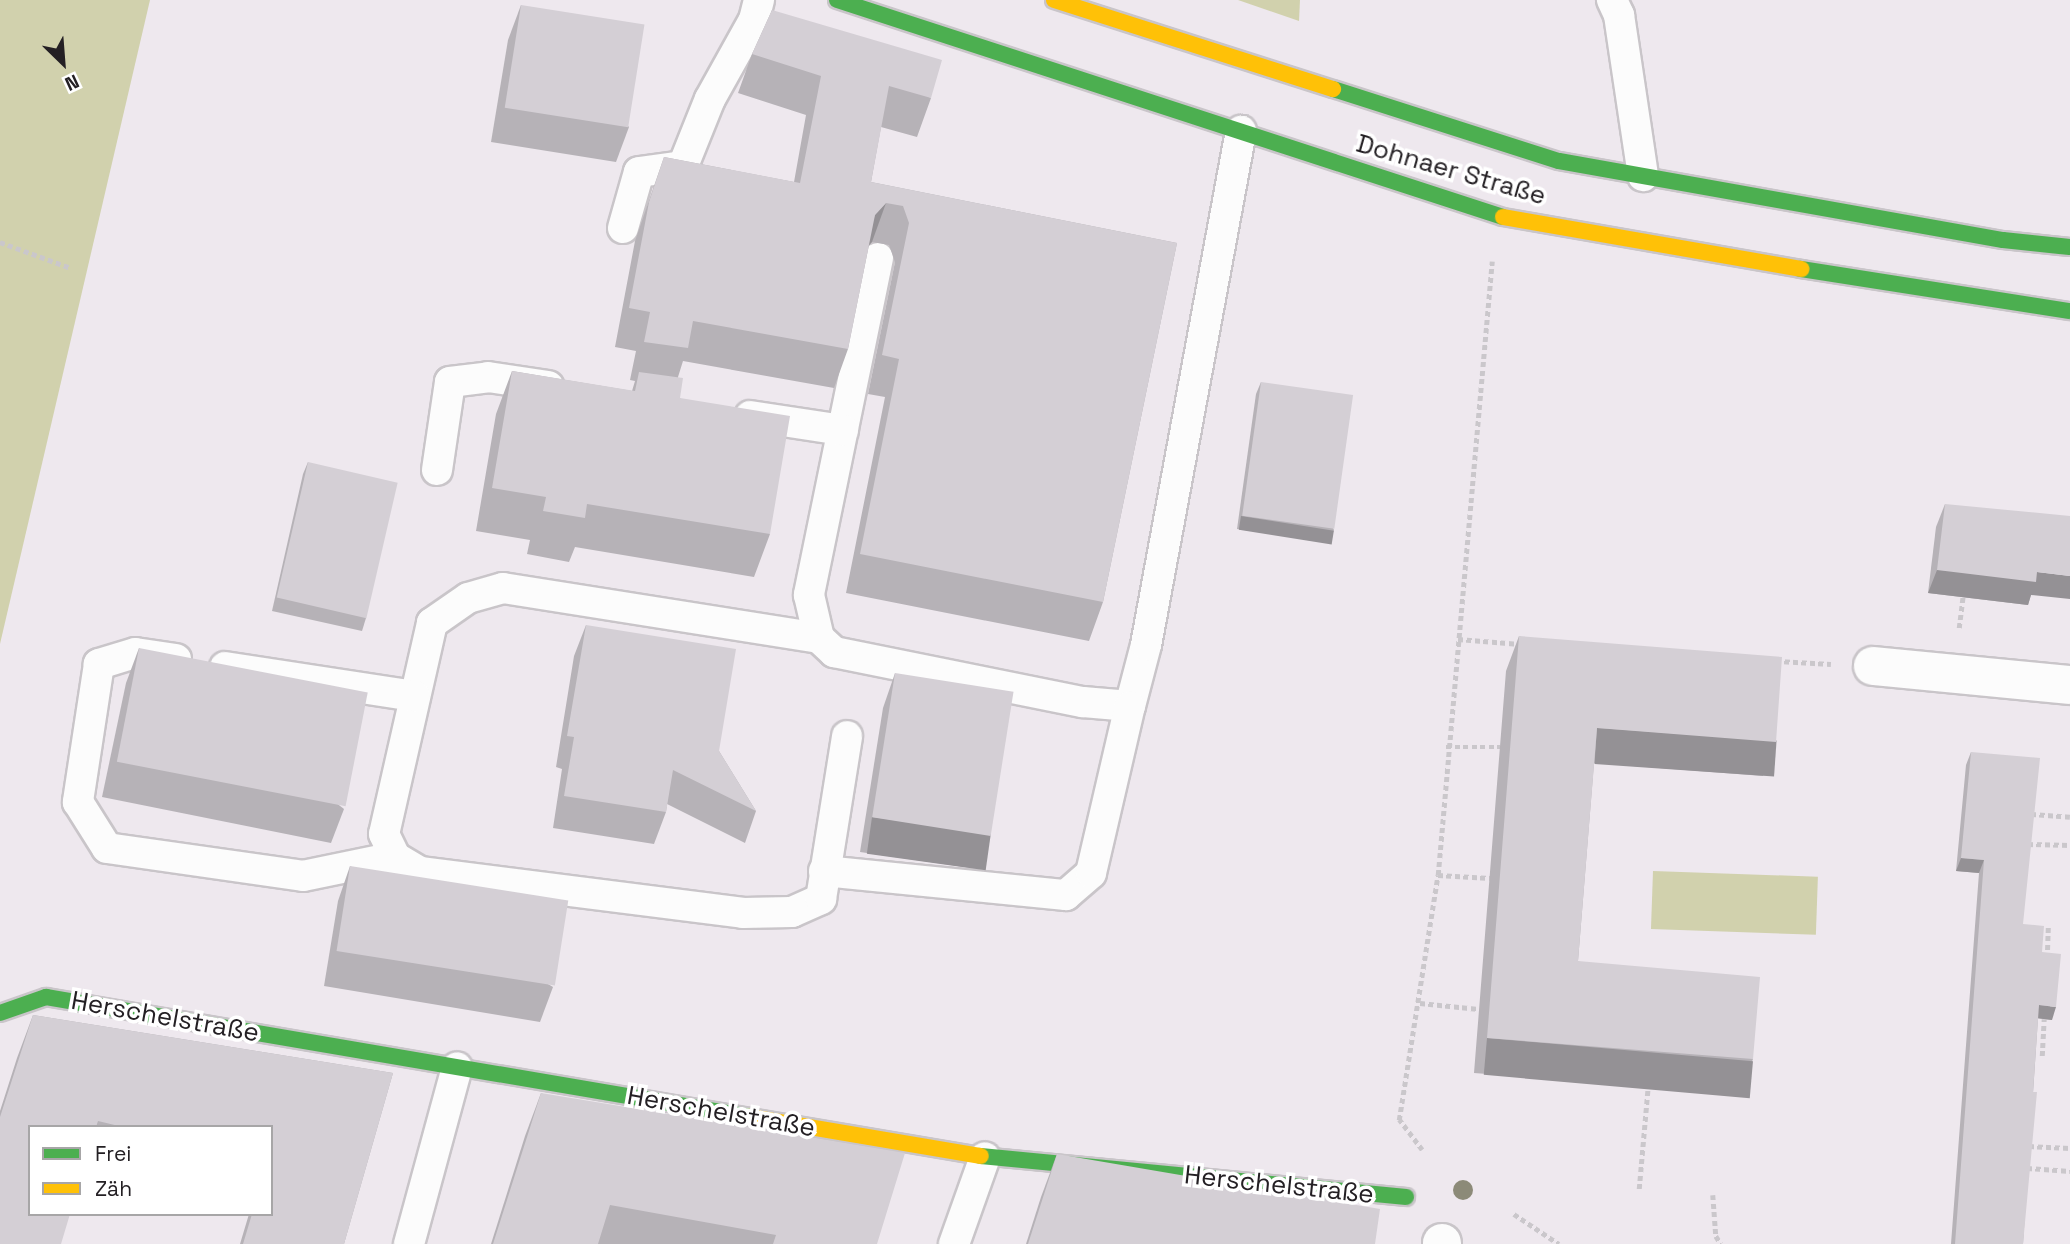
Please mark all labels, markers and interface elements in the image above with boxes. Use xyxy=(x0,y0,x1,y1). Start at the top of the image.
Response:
north arrow xyxy=(28,28,98,98)
text: N xyxy=(61,68,83,97)
street label: Dohnaer Straße xyxy=(1353,128,1549,212)
street label: Herschelstraße xyxy=(69,985,261,1049)
street label: Herschelstraße xyxy=(625,1080,817,1144)
legend xyxy=(28,1125,273,1216)
text: Frei xyxy=(95,1140,131,1167)
street label: Herschelstraße xyxy=(1183,1160,1375,1210)
text: Zäh xyxy=(95,1175,132,1202)

